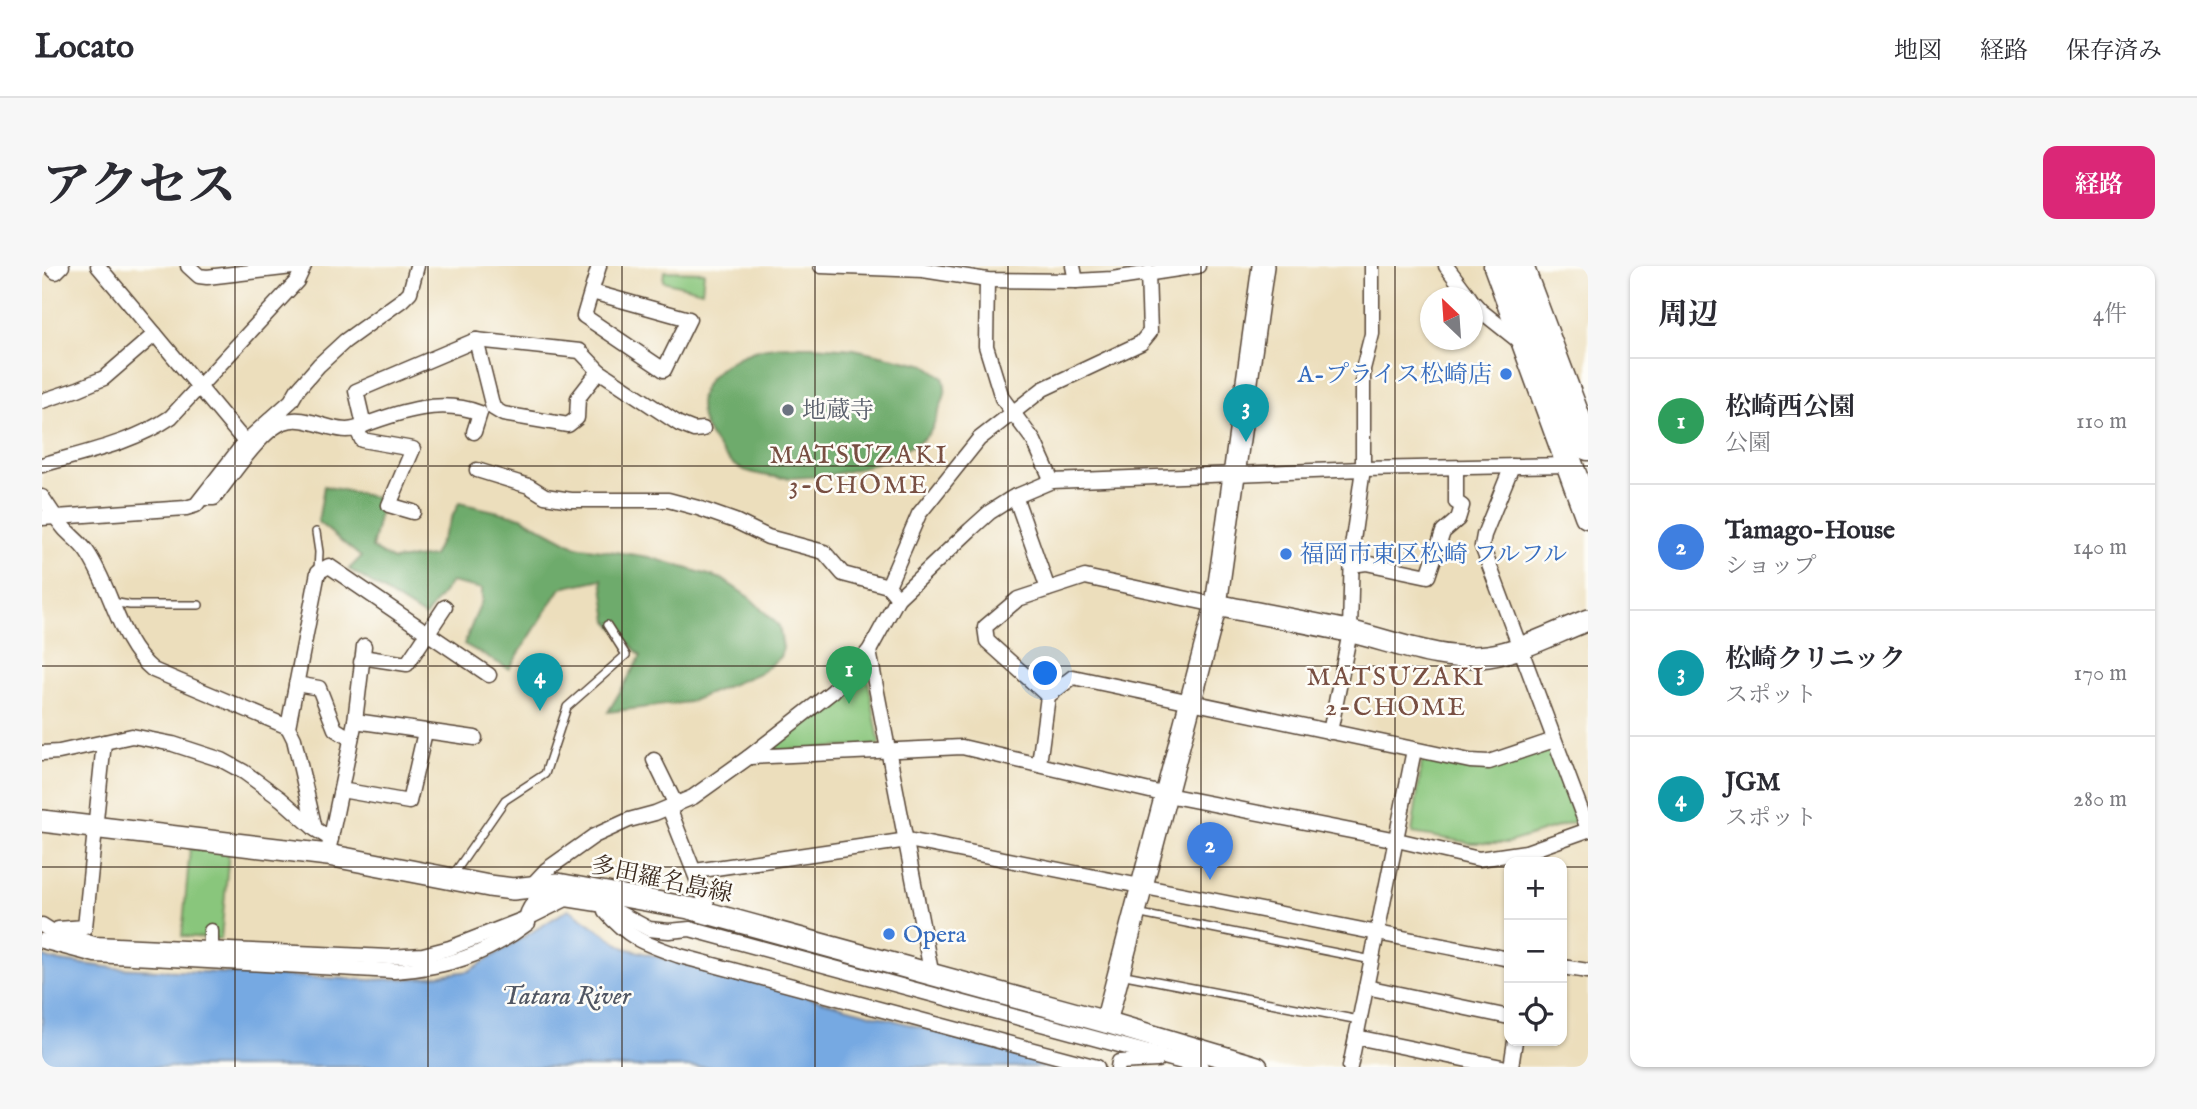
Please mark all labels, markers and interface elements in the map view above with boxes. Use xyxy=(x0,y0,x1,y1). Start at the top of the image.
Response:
text: Locato xyxy=(35,27,134,69)
text: 地図 xyxy=(1894,36,1942,67)
text: 経路 xyxy=(1980,36,2028,67)
text: 保存済み xyxy=(2066,36,2162,67)
button: 経路 xyxy=(2043,146,2155,219)
text: アクセス xyxy=(42,157,237,219)
north arrow xyxy=(1420,287,1483,350)
text: 周辺 xyxy=(1658,297,1718,335)
text: 4件 xyxy=(2093,300,2127,329)
place label: A-プライス松崎店 xyxy=(1297,360,1492,391)
marker: A-プライス松崎店 xyxy=(1498,366,1514,382)
pin: 3 xyxy=(1223,384,1269,442)
text: 松崎西公園 xyxy=(1725,391,1855,424)
place label: 地蔵寺 xyxy=(802,396,874,427)
marker: 地蔵寺 xyxy=(780,402,796,418)
text: 1 xyxy=(1677,407,1685,436)
text: 110 m xyxy=(2076,407,2127,436)
text: 公園 xyxy=(1725,429,1771,458)
district label: MATSUZAKI 3-CHOME xyxy=(769,439,949,502)
text: Tamago-House xyxy=(1725,514,1895,547)
text: 2 xyxy=(1676,533,1686,562)
text: 140 m xyxy=(2073,533,2127,562)
place label: 福岡市東区松崎 フルフル xyxy=(1300,540,1567,571)
marker: 福岡市東区松崎 フルフル xyxy=(1278,546,1294,562)
text: ショップ xyxy=(1725,552,1817,581)
text: 松崎クリニック xyxy=(1725,643,1905,676)
pin: 1 xyxy=(826,646,872,704)
pin: 4 xyxy=(517,653,563,711)
your location xyxy=(1028,656,1062,690)
text: 3 xyxy=(1677,659,1685,688)
text: 170 m xyxy=(2074,659,2127,688)
district label: MATSUZAKI 2-CHOME xyxy=(1306,661,1486,724)
text: スポット xyxy=(1725,681,1817,710)
text: JGM xyxy=(1725,766,1780,799)
text: 4 xyxy=(1675,785,1687,814)
text: 280 m xyxy=(2073,785,2127,814)
text: スポット xyxy=(1725,804,1817,833)
pin: 2 xyxy=(1187,822,1233,880)
street label: 多田羅名島線 xyxy=(588,850,735,911)
map controls xyxy=(1504,857,1567,1046)
button: + xyxy=(1504,857,1567,920)
place label: Opera xyxy=(903,920,967,951)
button: − xyxy=(1504,920,1567,983)
marker: Opera xyxy=(881,926,897,942)
water label: Tatara River xyxy=(501,980,632,1013)
button: locate xyxy=(1504,983,1567,1046)

